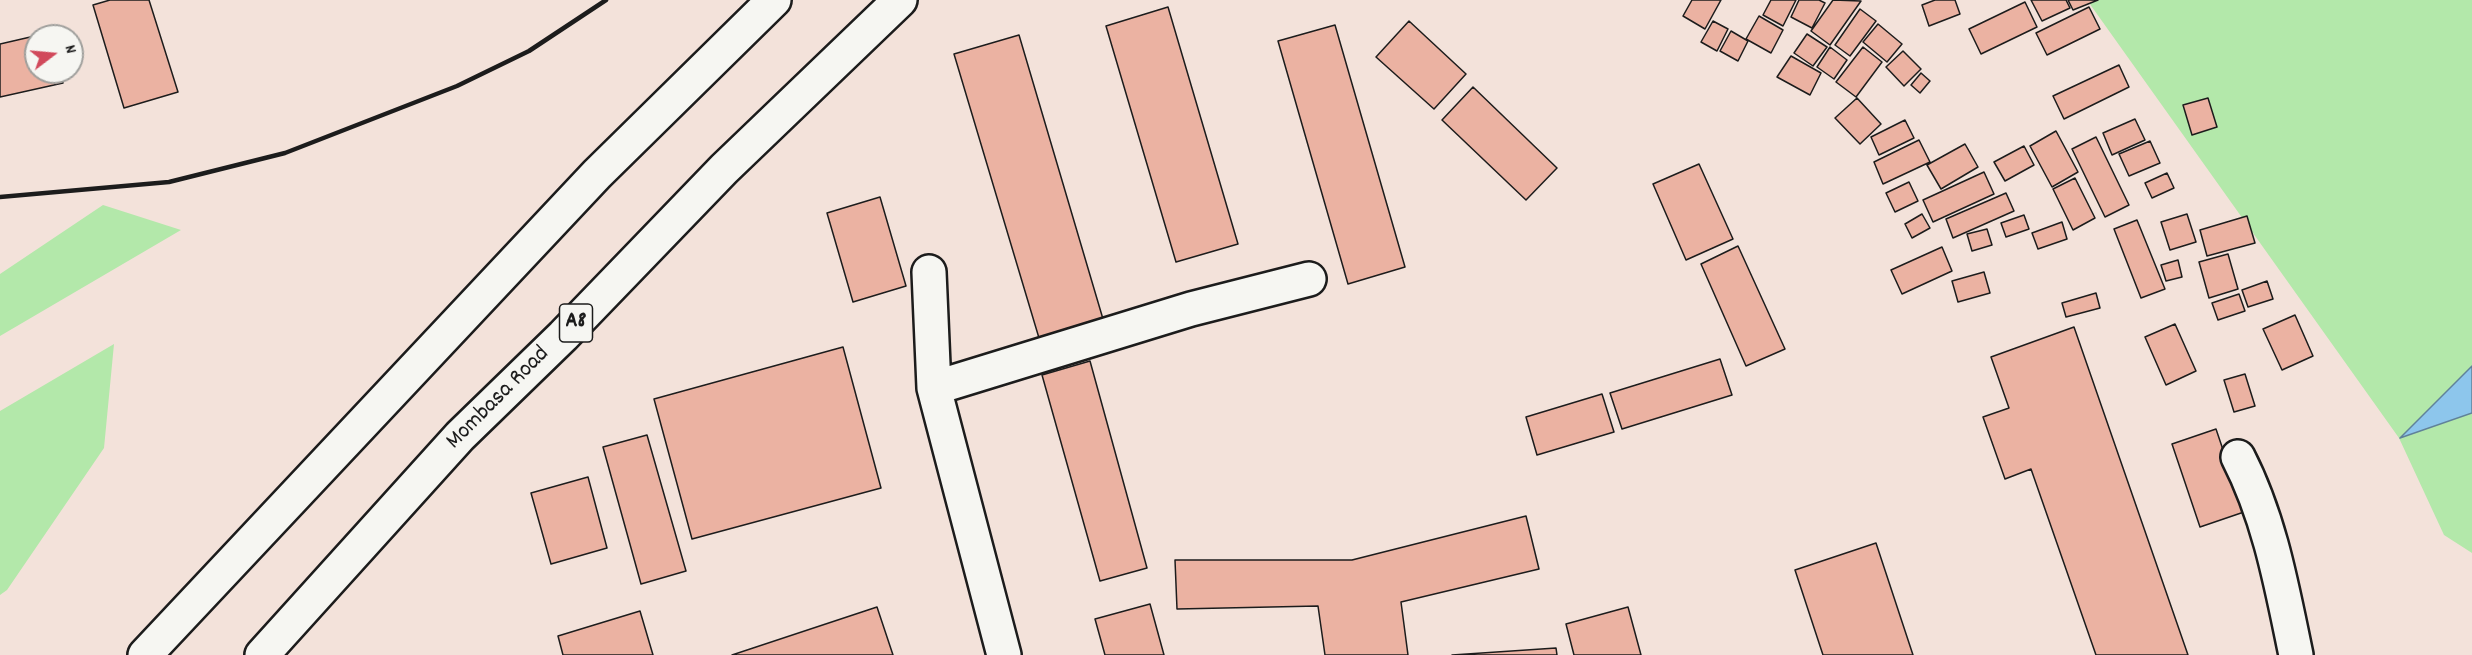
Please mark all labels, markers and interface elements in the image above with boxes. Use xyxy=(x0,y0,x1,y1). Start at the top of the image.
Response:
north arrow xyxy=(24,24,84,84)
text: N xyxy=(58,42,82,56)
road number: A8 xyxy=(560,304,592,342)
street label: Mombasa Road xyxy=(441,341,557,457)

